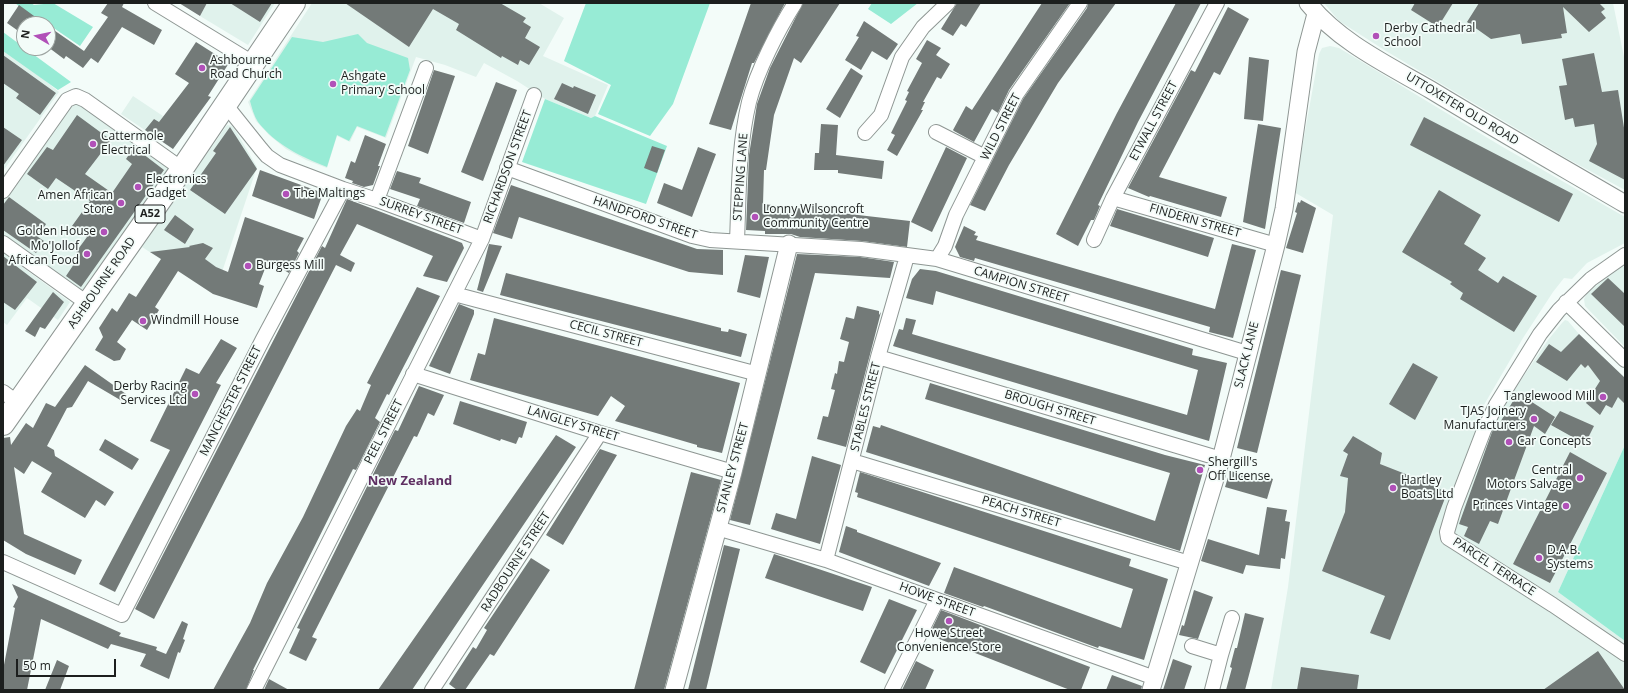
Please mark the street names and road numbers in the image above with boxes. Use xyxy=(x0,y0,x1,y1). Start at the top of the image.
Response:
street label: UTTOXETER OLD ROAD xyxy=(1403,70,1521,148)
street label: ETWALL STREET xyxy=(1127,79,1181,163)
street label: WILD STREET xyxy=(978,91,1024,163)
street label: RICHARDSON STREET xyxy=(481,108,535,226)
street label: STEPPING LANE xyxy=(731,133,751,221)
street label: HANDFORD STREET xyxy=(591,193,699,243)
street label: SURREY STREET xyxy=(378,194,464,238)
street label: FINDERN STREET xyxy=(1148,201,1242,241)
road number: A52 xyxy=(135,205,165,223)
street label: ASHBOURNE ROAD xyxy=(65,235,139,331)
street label: CAMPION STREET xyxy=(972,264,1070,306)
street label: CECIL STREET xyxy=(568,317,644,351)
street label: SLACK LANE xyxy=(1232,320,1262,390)
street label: MANCHESTER STREET xyxy=(197,344,265,458)
street label: STABLES STREET xyxy=(848,361,884,453)
street label: BROUGH STREET xyxy=(1003,387,1097,429)
street label: PEEL STREET xyxy=(362,397,406,467)
street label: LANGLEY STREET xyxy=(526,403,620,445)
street label: STANLEY STREET xyxy=(714,421,752,515)
street label: PEACH STREET xyxy=(980,493,1062,531)
street label: RADBOURNE STREET xyxy=(478,509,554,615)
street label: PARCEL TERRACE xyxy=(1450,535,1538,599)
street label: HOWE STREET xyxy=(897,580,977,620)

